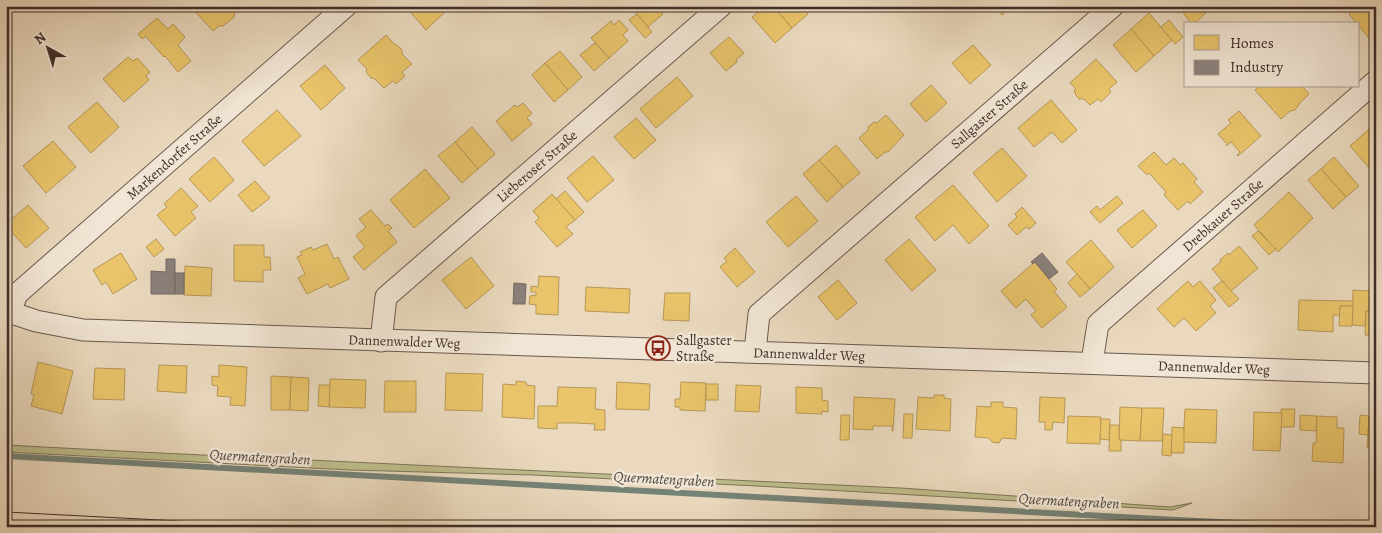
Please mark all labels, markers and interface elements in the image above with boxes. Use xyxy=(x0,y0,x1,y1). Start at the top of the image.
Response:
north arrow xyxy=(22,22,72,72)
legend xyxy=(1184,22,1360,88)
text: N xyxy=(30,28,50,49)
text: Homes xyxy=(1230,33,1274,53)
text: Industry xyxy=(1230,57,1284,77)
street label: Sallgaster Straße xyxy=(946,75,1032,153)
street label: Markendorfer Straße xyxy=(122,109,226,204)
street label: Lieberoser Straße xyxy=(492,126,581,206)
street label: Drebkauer Straße xyxy=(1178,174,1267,256)
street label: Dannenwalder Weg xyxy=(348,330,461,352)
place label: Sallgaster Straße xyxy=(676,331,732,366)
bus stop icon: Sallgaster Straße xyxy=(645,335,671,361)
street label: Dannenwalder Weg xyxy=(753,343,865,365)
street label: Dannenwalder Weg xyxy=(1158,356,1270,379)
water label: Quermatengraben xyxy=(209,444,311,470)
water label: Quermatengraben xyxy=(613,466,715,492)
water label: Quermatengraben xyxy=(1018,488,1120,514)

